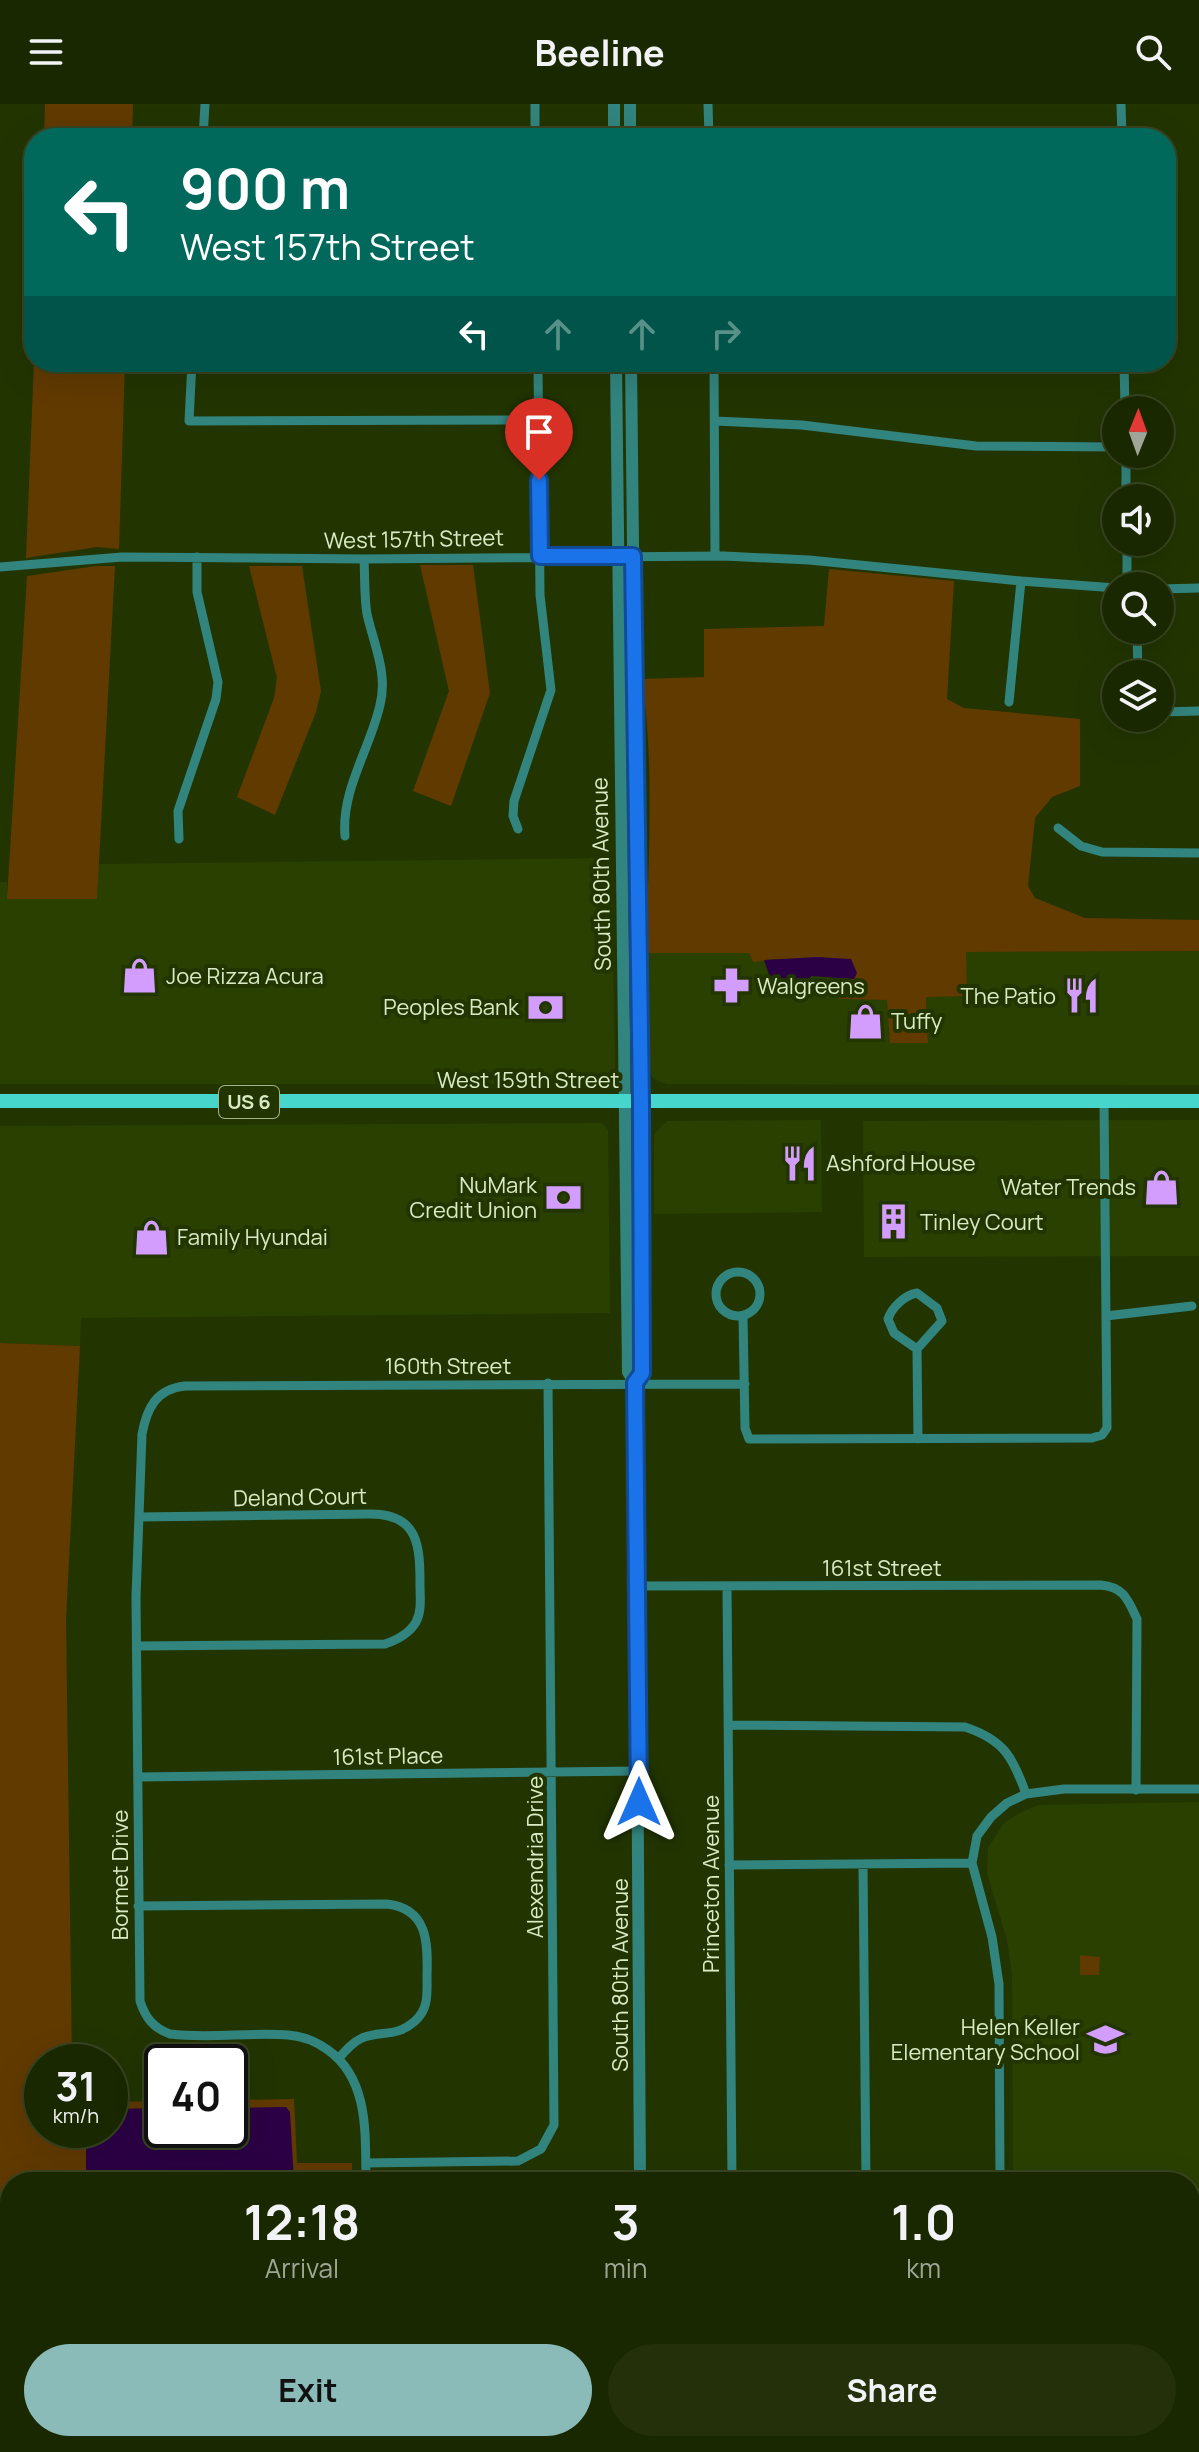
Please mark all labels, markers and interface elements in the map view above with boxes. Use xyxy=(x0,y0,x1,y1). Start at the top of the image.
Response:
text: Beeline xyxy=(534,28,665,77)
icon: menu xyxy=(24,30,68,74)
icon: search xyxy=(1131,30,1175,74)
text: 900 m xyxy=(180,149,350,226)
icon: left xyxy=(48,160,152,264)
text: West 157th Street xyxy=(180,222,475,271)
icon: left xyxy=(452,312,496,356)
icon: ahead xyxy=(536,312,580,356)
icon: ahead xyxy=(620,312,664,356)
icon: right xyxy=(704,312,748,356)
north arrow xyxy=(1102,396,1174,468)
map controls xyxy=(1102,396,1174,732)
pin xyxy=(505,398,573,480)
icon: arrive xyxy=(517,410,561,454)
button: sound xyxy=(1102,484,1174,556)
street label: West 157th Street xyxy=(324,522,504,556)
button: search xyxy=(1102,572,1174,644)
button: layers xyxy=(1102,660,1174,732)
street label: South 80th Avenue xyxy=(584,777,618,971)
shop icon: Joe Rizza Acura xyxy=(121,957,159,995)
place label: Joe Rizza Acura xyxy=(166,961,324,991)
pharmacy icon: Walgreens xyxy=(712,967,750,1005)
place label: Walgreens xyxy=(757,971,865,1001)
restaurant icon: The Patio xyxy=(1063,977,1101,1015)
place label: The Patio xyxy=(961,981,1056,1011)
bank icon: Peoples Bank xyxy=(526,988,564,1026)
place label: Peoples Bank xyxy=(383,992,520,1022)
shop icon: Tuffy xyxy=(846,1002,884,1040)
place label: Tuffy xyxy=(891,1006,943,1036)
street label: West 159th Street xyxy=(437,1065,620,1095)
road number: US 6 xyxy=(219,1086,279,1118)
restaurant icon: Ashford House xyxy=(781,1144,819,1182)
place label: Ashford House xyxy=(826,1148,976,1178)
shop icon: Water Trends xyxy=(1143,1168,1181,1206)
place label: NuMark Credit Union xyxy=(410,1170,538,1225)
place label: Water Trends xyxy=(1001,1172,1136,1202)
bank icon: NuMark Credit Union xyxy=(544,1179,582,1217)
building icon: Tinley Court xyxy=(875,1203,913,1241)
place label: Tinley Court xyxy=(920,1207,1044,1237)
shop icon: Family Hyundai xyxy=(132,1218,170,1256)
place label: Family Hyundai xyxy=(177,1222,328,1252)
street label: 160th Street xyxy=(385,1351,511,1381)
street label: Deland Court xyxy=(233,1481,367,1513)
street label: 161st Street xyxy=(822,1553,942,1583)
street label: 161st Place xyxy=(332,1740,444,1772)
position arrow xyxy=(597,1760,681,1844)
street label: Alexendria Drive xyxy=(520,1776,550,1938)
street label: Princeton Avenue xyxy=(696,1795,726,1973)
street label: Bormet Drive xyxy=(105,1810,135,1940)
street label: South 80th Avenue xyxy=(605,1878,635,2072)
place label: Helen Keller Elementary School xyxy=(891,2012,1080,2067)
school or university icon: Helen Keller Elementary School xyxy=(1087,2021,1125,2059)
speed limit sign: 40 xyxy=(144,2044,248,2148)
text: 31 xyxy=(56,2058,96,2113)
text: km/h xyxy=(53,2102,99,2129)
text: 12:18 xyxy=(244,2189,360,2254)
text: 3 xyxy=(612,2189,640,2254)
text: 1.0 xyxy=(891,2189,956,2254)
text: Arrival xyxy=(265,2250,339,2286)
text: min xyxy=(604,2250,647,2286)
text: km xyxy=(906,2250,941,2286)
button: Exit xyxy=(24,2344,592,2436)
button: Share xyxy=(608,2344,1176,2436)

